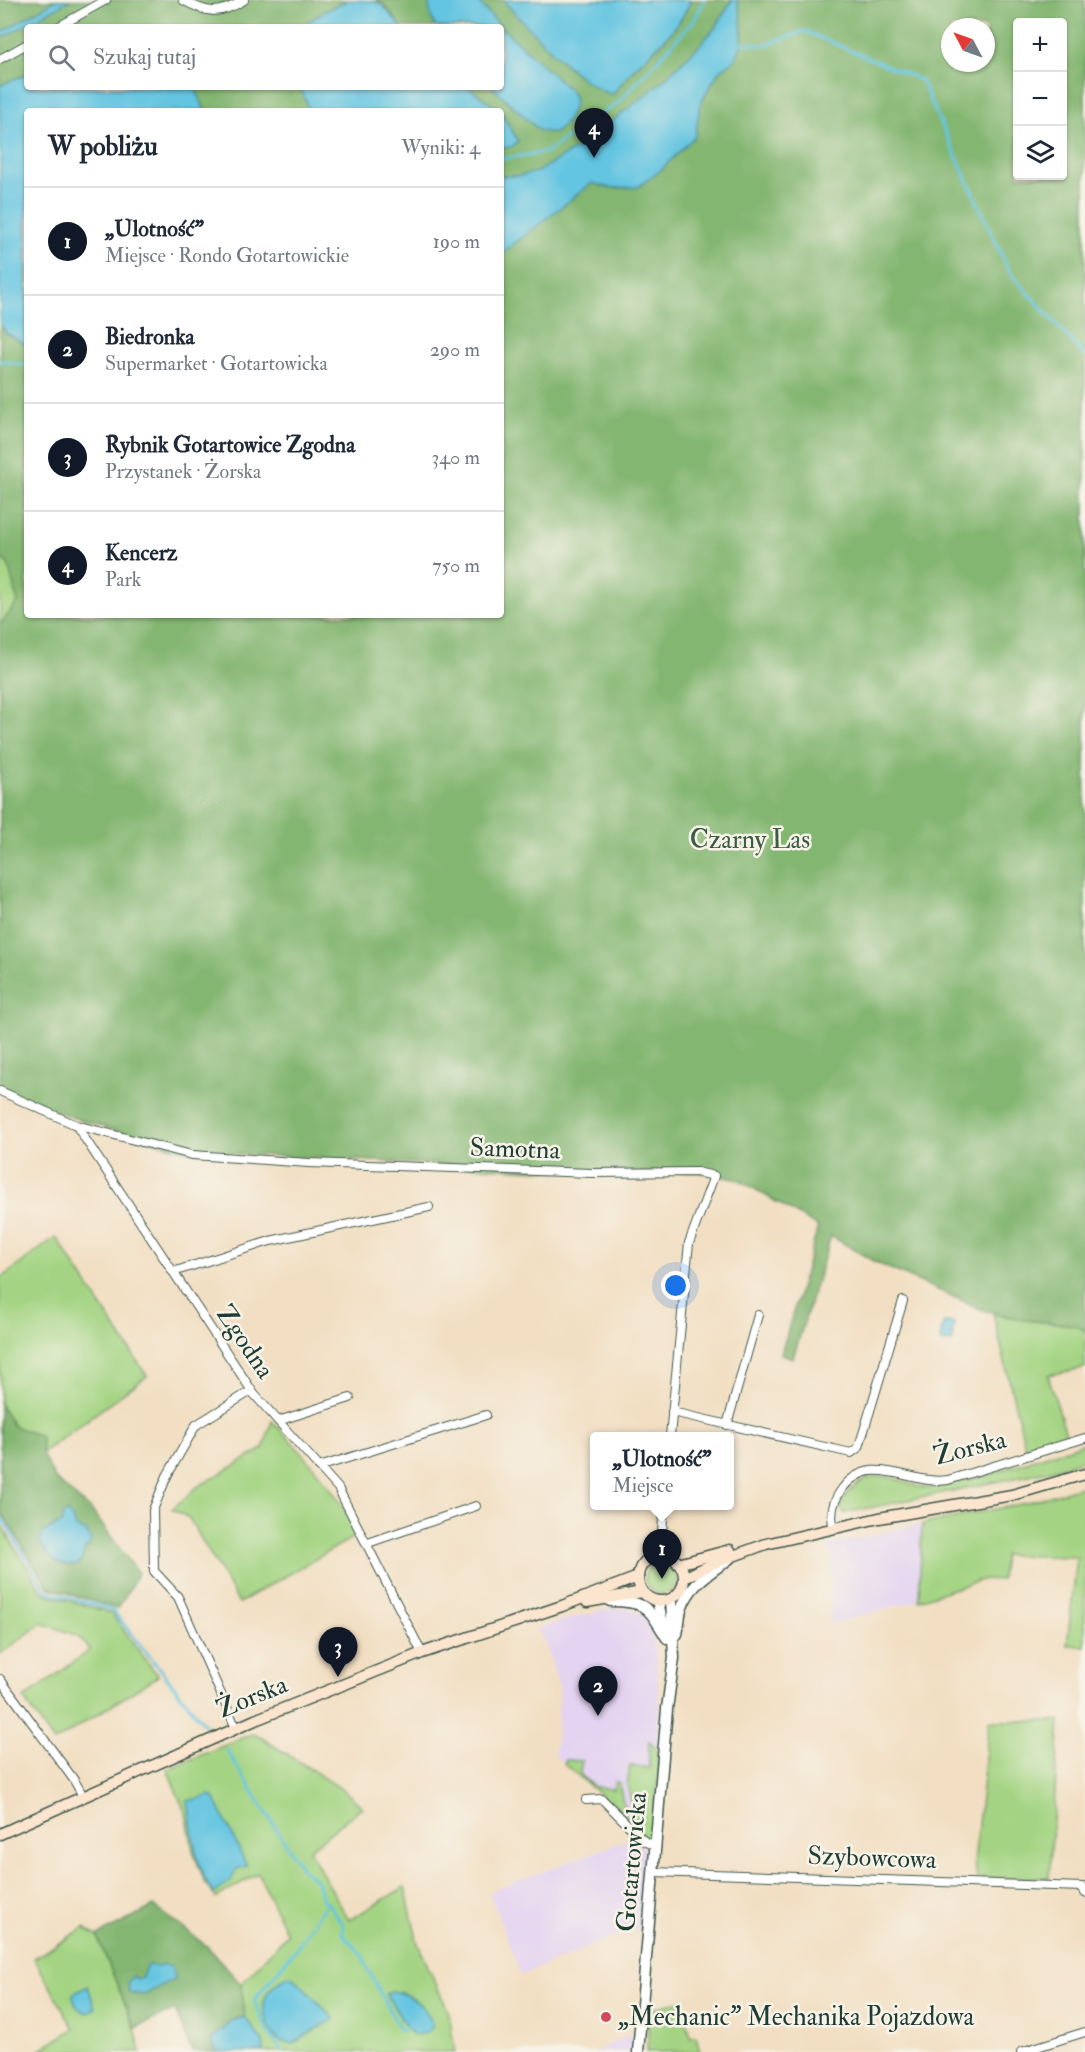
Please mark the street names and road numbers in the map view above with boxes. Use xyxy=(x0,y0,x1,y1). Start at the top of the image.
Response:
street label: Samotna xyxy=(469,1131,561,1167)
street label: Zgodna xyxy=(209,1299,281,1385)
street label: Żorska xyxy=(930,1422,1010,1472)
street label: Żorska xyxy=(211,1666,292,1726)
street label: Gotartowicka xyxy=(610,1791,654,1933)
street label: Szybowcowa xyxy=(807,1840,937,1876)

